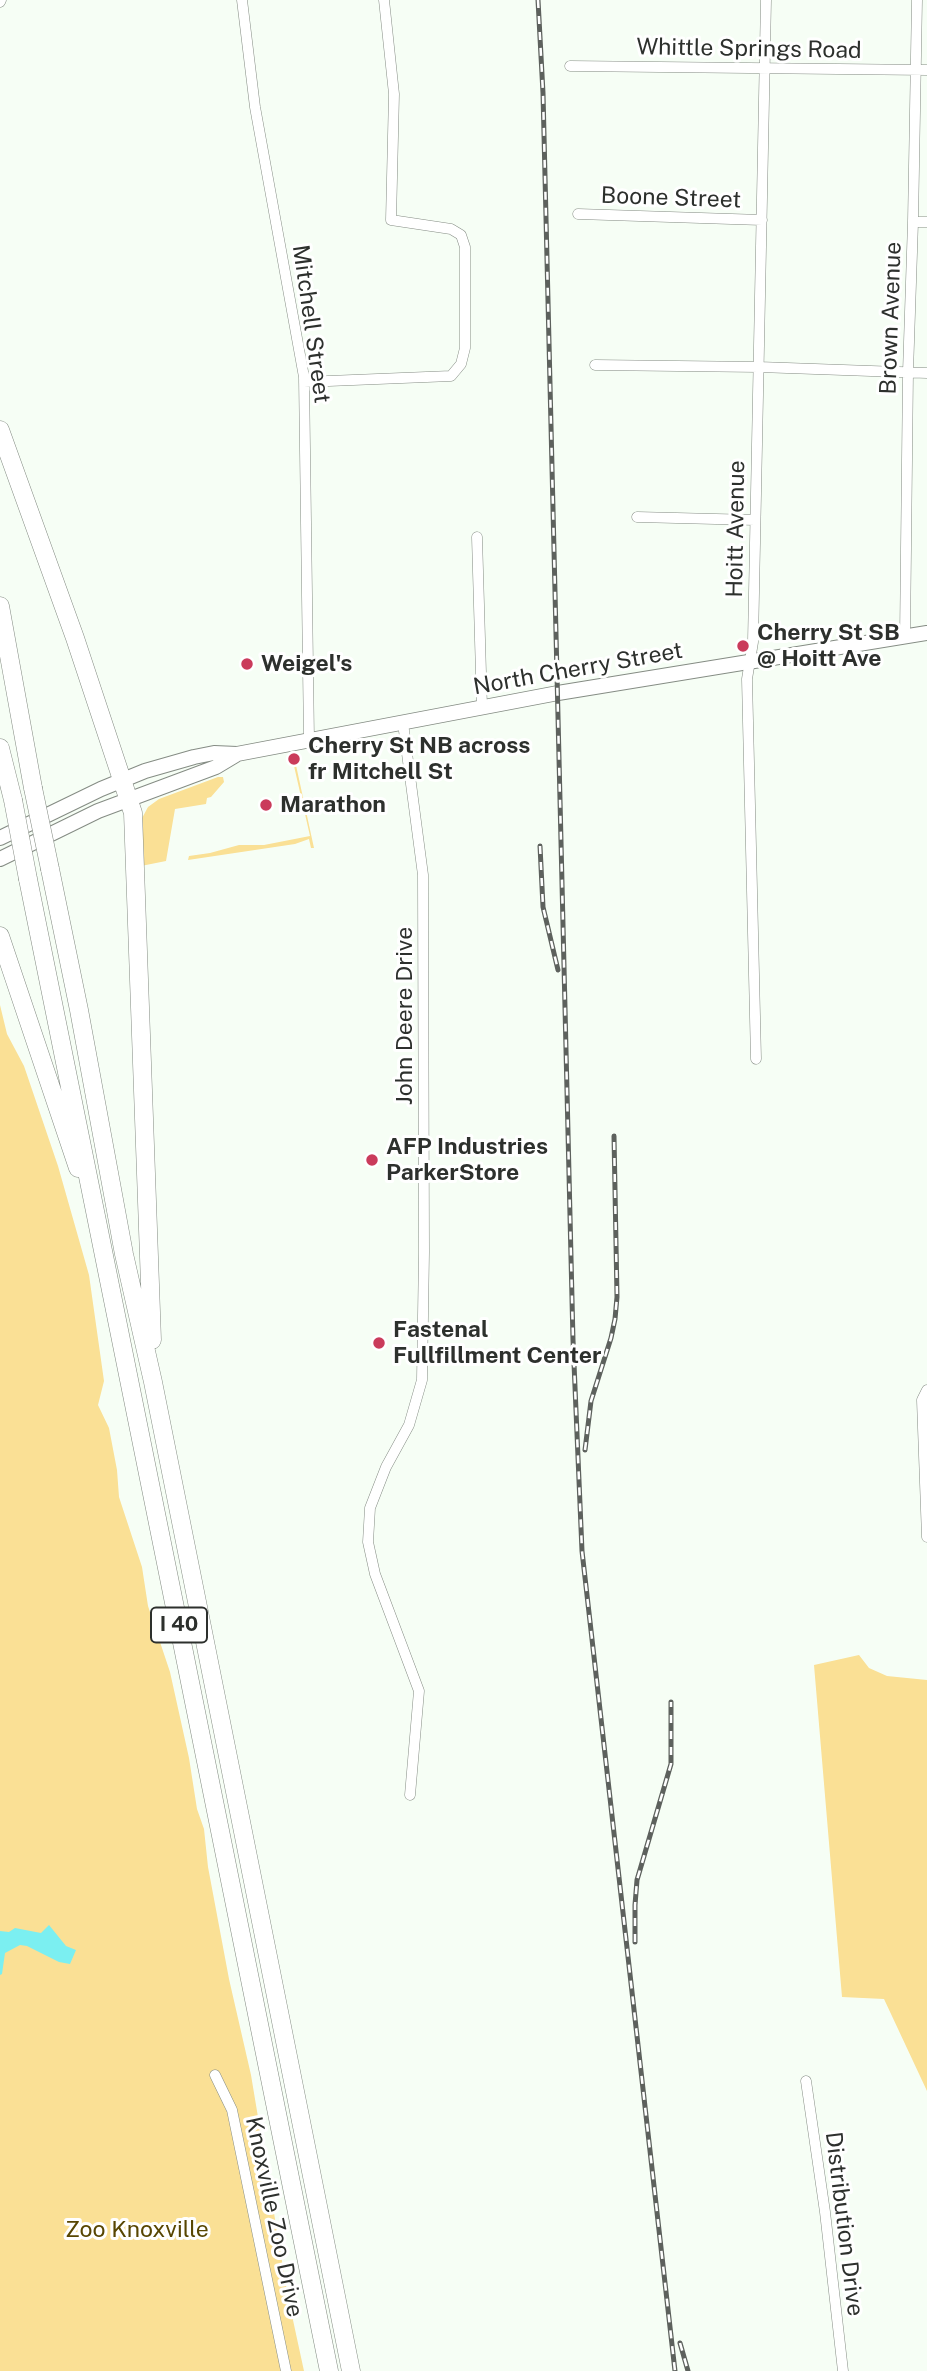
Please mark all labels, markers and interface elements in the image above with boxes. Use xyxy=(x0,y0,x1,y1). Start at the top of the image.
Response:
street label: Whittle Springs Road xyxy=(636,33,862,65)
street label: Boone Street xyxy=(600,182,742,214)
street label: Brown Avenue xyxy=(875,241,907,395)
street label: Mitchell Street xyxy=(286,243,336,405)
street label: Hoitt Avenue xyxy=(721,460,751,598)
place label: Cherry St SB @ Hoitt Ave xyxy=(757,619,900,673)
street label: North Cherry Street xyxy=(471,637,685,701)
marker: Cherry St SB @ Hoitt Ave xyxy=(735,638,751,654)
place label: Weigel's xyxy=(261,650,352,678)
marker: Weigel's xyxy=(239,656,255,672)
place label: Cherry St NB across fr Mitchell St xyxy=(308,732,530,786)
marker: Cherry St NB across fr Mitchell St xyxy=(286,751,302,767)
place label: Marathon xyxy=(280,791,386,819)
marker: Marathon xyxy=(258,797,274,813)
street label: John Deere Drive xyxy=(391,927,419,1105)
place label: AFP Industries ParkerStore xyxy=(386,1133,548,1187)
marker: AFP Industries ParkerStore xyxy=(364,1152,380,1168)
place label: Fastenal Fullfillment Center xyxy=(393,1316,601,1370)
marker: Fastenal Fullfillment Center xyxy=(371,1335,387,1351)
road number: I 40 xyxy=(151,1608,207,1642)
street label: Knoxville Zoo Drive xyxy=(239,2114,309,2320)
street label: Distribution Drive xyxy=(819,2130,869,2318)
park label: Zoo Knoxville xyxy=(65,2216,209,2244)

